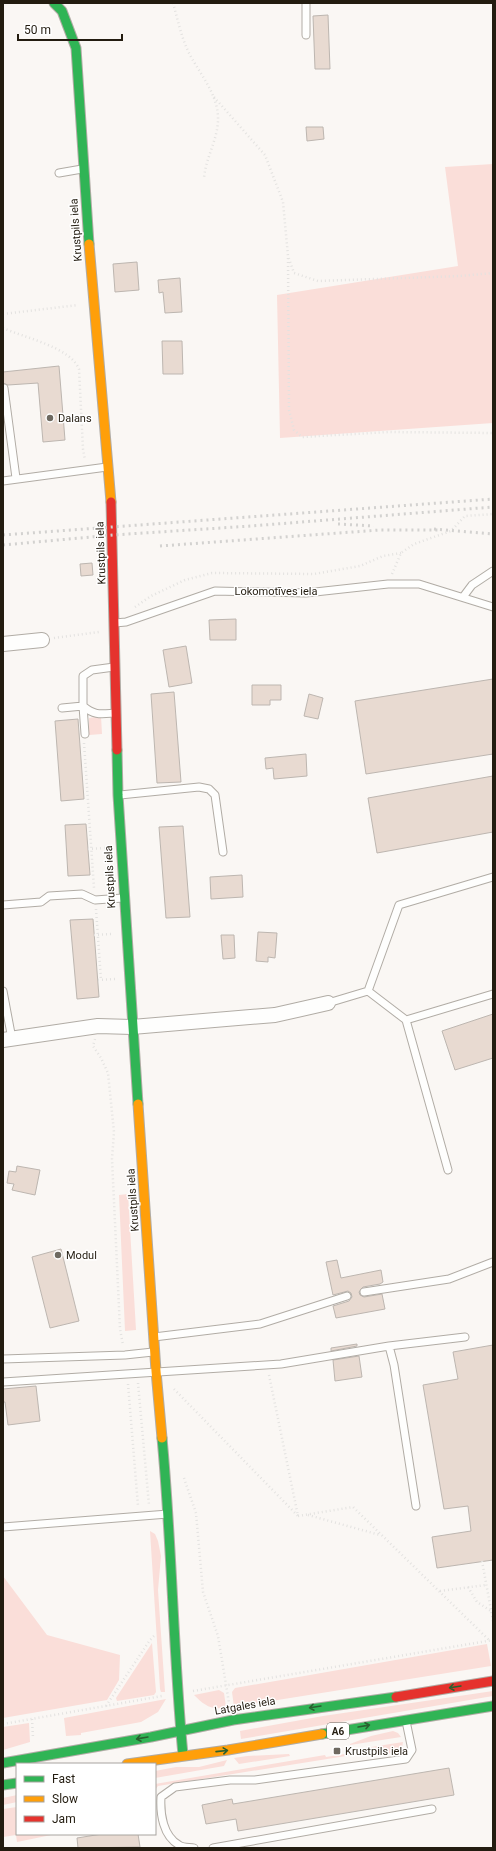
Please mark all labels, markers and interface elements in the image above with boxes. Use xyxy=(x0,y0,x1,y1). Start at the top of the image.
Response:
scale bar xyxy=(18,16,122,42)
text: 50 m xyxy=(24,23,51,37)
street label: Krustpils iela xyxy=(67,198,85,262)
place label: Dalans xyxy=(58,412,92,425)
marker: Dalans xyxy=(45,413,55,423)
street label: Krustpils iela xyxy=(93,521,109,585)
street label: Lokomotīves iela xyxy=(235,585,317,598)
street label: Krustpils iela xyxy=(102,845,118,909)
street label: Krustpils iela xyxy=(124,1168,142,1232)
place label: Modul xyxy=(66,1249,97,1262)
marker: Modul xyxy=(53,1250,63,1260)
one-way arrow xyxy=(448,1683,461,1691)
street label: Latgales iela xyxy=(213,1694,277,1718)
one-way arrow xyxy=(309,1703,322,1711)
one-way arrow xyxy=(357,1722,370,1730)
road number: A6 xyxy=(327,1723,349,1739)
one-way arrow xyxy=(136,1734,149,1742)
place label: Krustpils iela xyxy=(345,1745,408,1758)
marker: Krustpils iela xyxy=(332,1746,342,1756)
one-way arrow xyxy=(215,1747,228,1754)
legend xyxy=(16,1763,156,1835)
text: Fast xyxy=(52,1772,75,1786)
text: Slow xyxy=(52,1792,78,1806)
text: Jam xyxy=(52,1812,76,1826)

